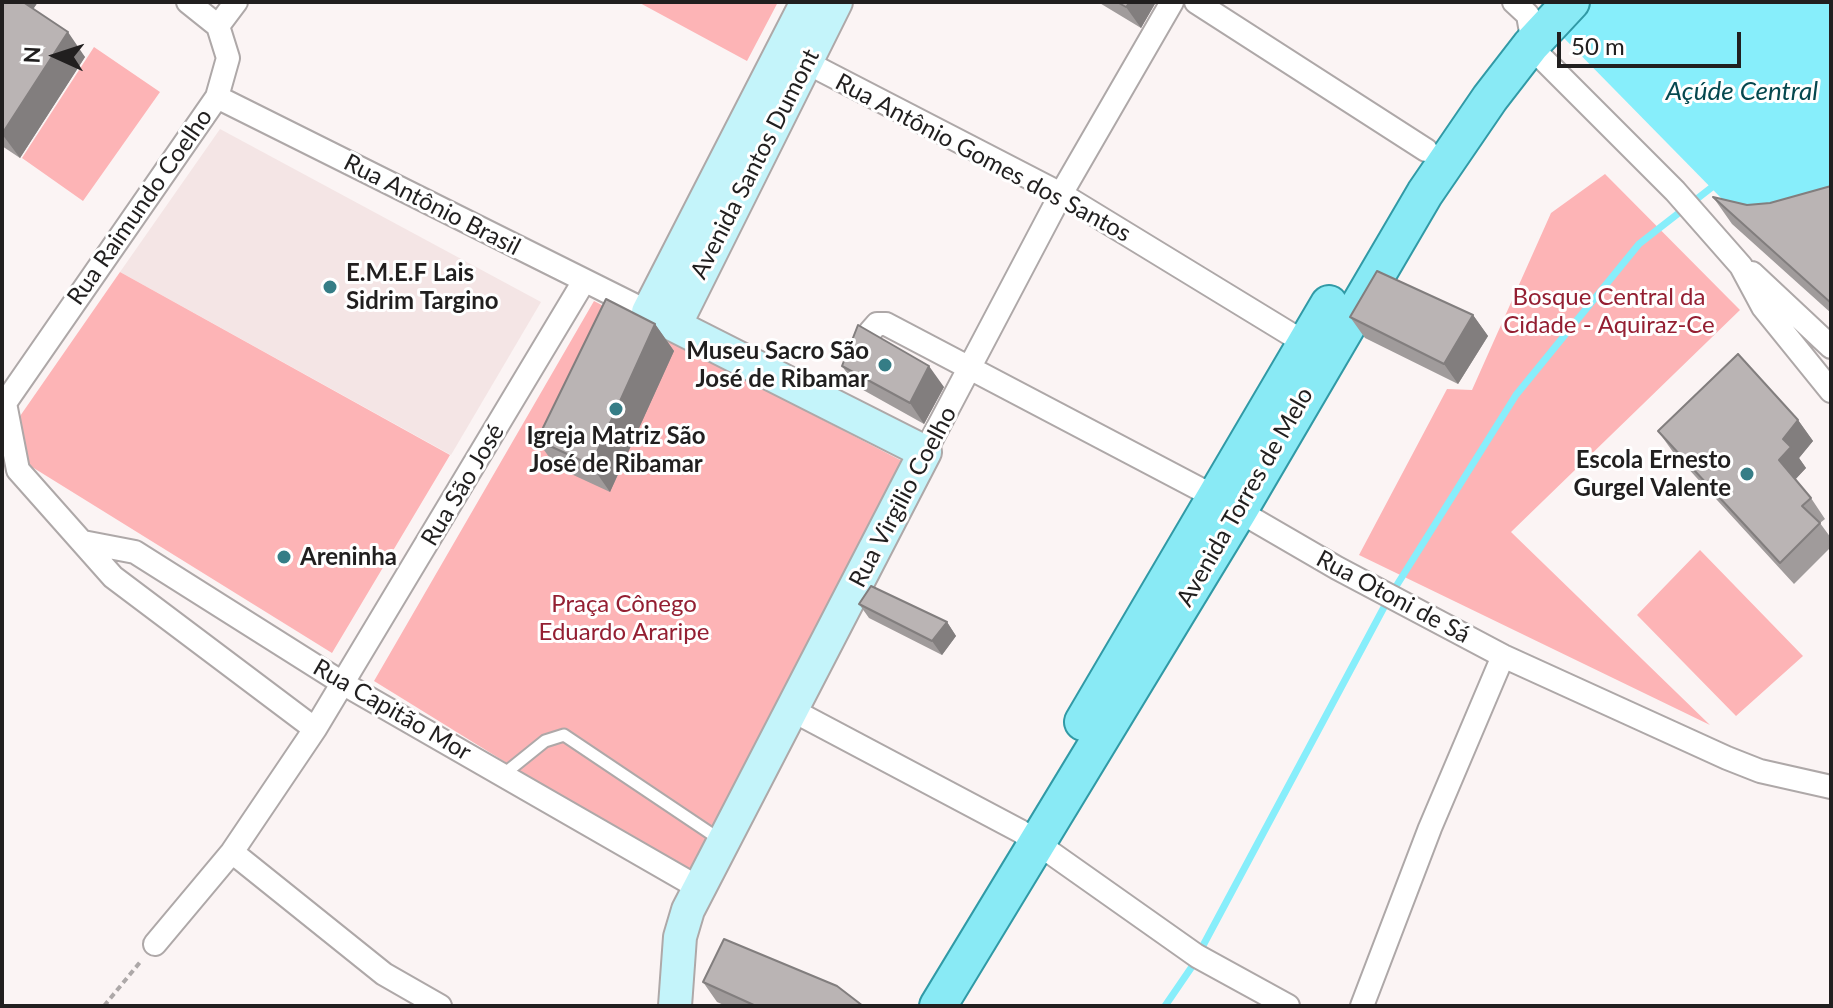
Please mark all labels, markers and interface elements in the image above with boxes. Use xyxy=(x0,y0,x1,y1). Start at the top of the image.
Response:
north arrow xyxy=(16,16,96,96)
scale bar xyxy=(1561,16,1745,66)
text: 50 m xyxy=(1571,31,1625,60)
street label: Avenida Santos Dumont xyxy=(685,44,825,284)
text: N xyxy=(18,46,45,64)
street label: Rua Antônio Gomes dos Santos xyxy=(830,68,1136,248)
water label: Açúde Central xyxy=(1666,76,1818,108)
street label: Rua Raimundo Coelho xyxy=(61,103,219,311)
street label: Rua Antônio Brasil xyxy=(339,148,525,262)
place label: E.M.E.F Lais Sidrim Targino xyxy=(346,259,499,315)
marker: E.M.E.F Lais Sidrim Targino xyxy=(321,278,339,296)
park label: Bosque Central da Cidade - Aquiraz-Ce xyxy=(1503,283,1715,339)
place label: Museu Sacro São José de Ribamar xyxy=(686,337,869,393)
marker: Museu Sacro São José de Ribamar xyxy=(876,356,894,374)
street label: Avenida Torres de Melo xyxy=(1171,382,1319,612)
marker: Igreja Matriz São José de Ribamar xyxy=(607,400,625,418)
street label: Rua Virgilio Coelho xyxy=(843,402,963,592)
street label: Rua São José xyxy=(415,419,511,551)
place label: Igreja Matriz São José de Ribamar xyxy=(526,422,706,478)
place label: Escola Ernesto Gurgel Valente xyxy=(1574,446,1731,502)
marker: Escola Ernesto Gurgel Valente xyxy=(1738,465,1756,483)
place label: Areninha xyxy=(300,543,397,571)
street label: Rua Otoni de Sá xyxy=(1311,544,1475,650)
marker: Areninha xyxy=(275,548,293,566)
park label: Praça Cônego Eduardo Araripe xyxy=(539,590,709,646)
street label: Rua Capitão Mor xyxy=(308,653,476,767)

